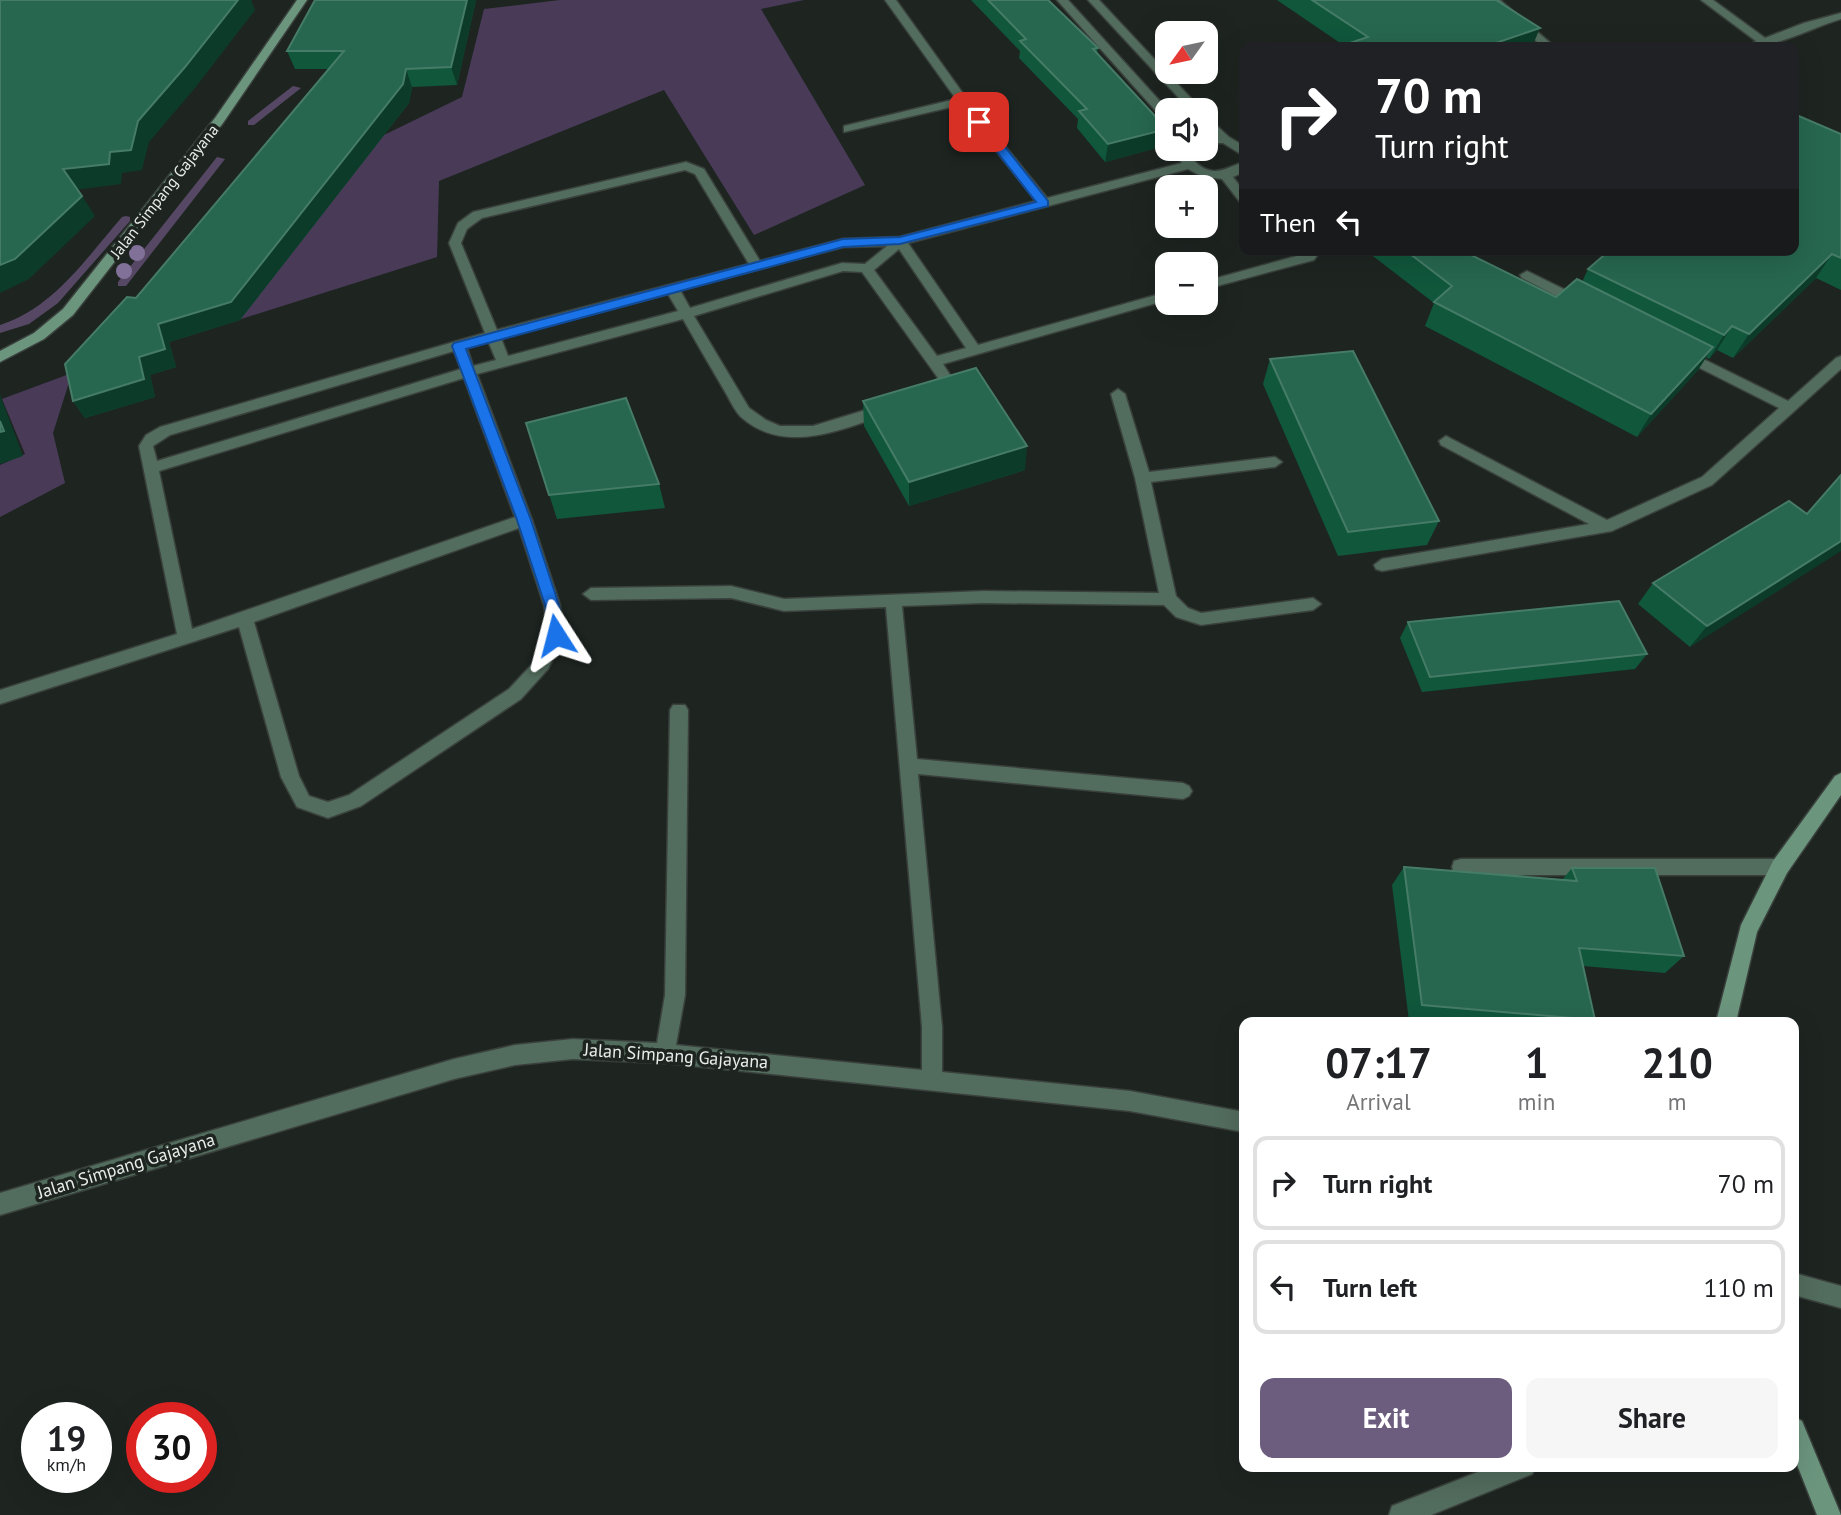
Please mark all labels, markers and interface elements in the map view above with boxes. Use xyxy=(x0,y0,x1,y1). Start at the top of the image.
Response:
north arrow xyxy=(1155,21,1218,84)
map controls xyxy=(1155,21,1218,315)
text: 70 m xyxy=(1375,63,1482,127)
icon: right xyxy=(1260,70,1351,161)
pin xyxy=(949,92,1009,152)
button: sound xyxy=(1155,98,1218,161)
icon: arrive xyxy=(960,103,998,141)
street label: Jalan Simpang Gajayana xyxy=(105,120,222,263)
text: Turn right xyxy=(1375,125,1509,167)
button: + xyxy=(1155,175,1218,238)
icon: left xyxy=(1330,203,1368,241)
text: Then xyxy=(1260,206,1316,239)
button: − xyxy=(1155,252,1218,315)
position arrow xyxy=(519,598,593,672)
text: 07:17 xyxy=(1325,1035,1432,1090)
text: 1 xyxy=(1525,1035,1548,1090)
text: 210 xyxy=(1641,1035,1713,1090)
street label: Jalan Simpang Gajayana xyxy=(582,1038,769,1073)
text: Arrival xyxy=(1346,1087,1411,1116)
text: min xyxy=(1518,1087,1555,1116)
text: m xyxy=(1668,1087,1686,1116)
street label: Jalan Simpang Gajayana xyxy=(33,1128,218,1204)
icon: right xyxy=(1264,1164,1302,1202)
text: Turn right xyxy=(1323,1167,1432,1200)
text: 70 m xyxy=(1718,1167,1774,1200)
icon: left xyxy=(1264,1268,1302,1306)
text: Turn left xyxy=(1323,1271,1417,1304)
text: 110 m xyxy=(1703,1271,1774,1304)
button: Exit xyxy=(1260,1378,1512,1458)
button: Share xyxy=(1526,1378,1778,1458)
speed limit sign: 30 xyxy=(126,1402,217,1493)
text: 19 xyxy=(47,1415,86,1461)
text: km/h xyxy=(47,1453,86,1476)

